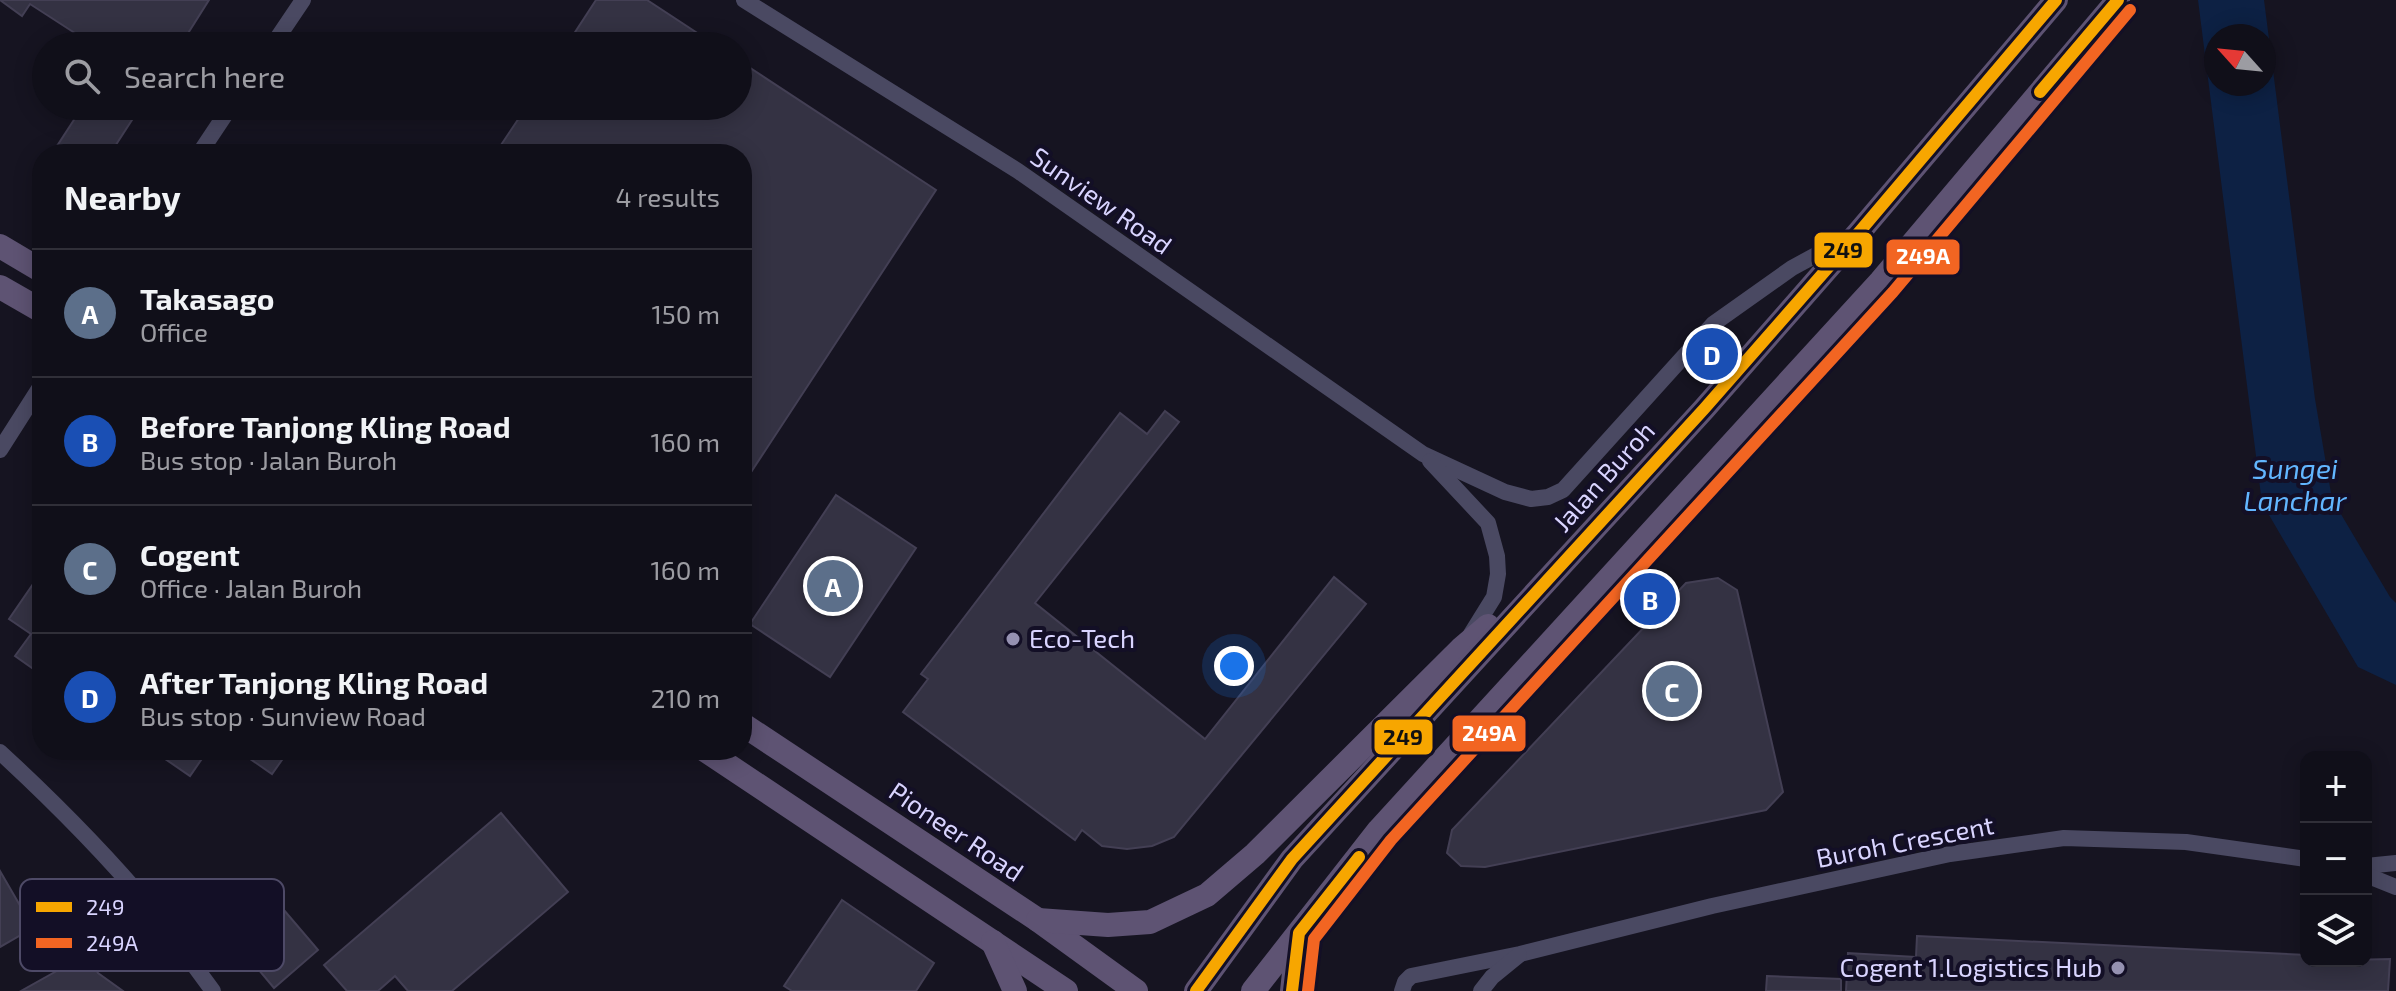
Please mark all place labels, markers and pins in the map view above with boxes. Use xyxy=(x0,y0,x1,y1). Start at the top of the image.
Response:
pin: D xyxy=(1686,324,1738,384)
pin: A xyxy=(807,556,859,616)
pin: B xyxy=(1624,569,1676,629)
place label: Eco-Tech xyxy=(1029,622,1135,653)
marker: Eco-Tech xyxy=(1004,630,1022,648)
pin: C xyxy=(1646,661,1698,721)
place label: Cogent 1.Logistics Hub xyxy=(1840,951,2102,982)
marker: Cogent 1.Logistics Hub xyxy=(2109,959,2127,977)

